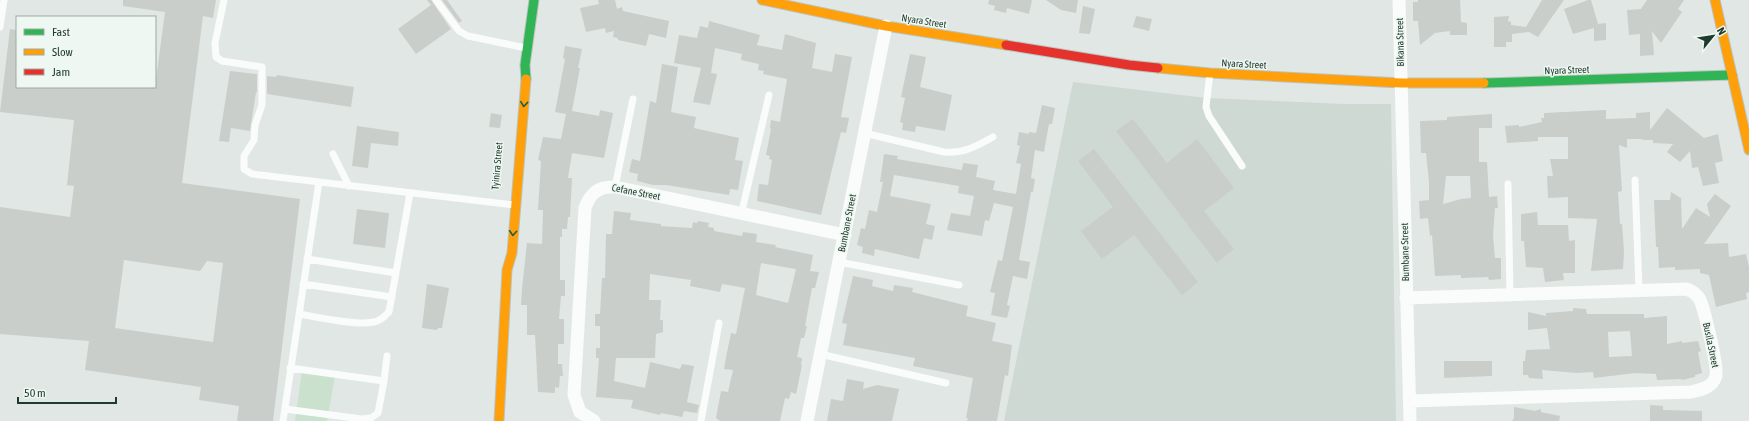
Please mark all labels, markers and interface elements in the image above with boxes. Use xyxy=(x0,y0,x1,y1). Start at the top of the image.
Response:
street label: Nyara Street xyxy=(901,12,947,30)
legend xyxy=(16,16,156,88)
north arrow xyxy=(1693,16,1733,56)
street label: Bikana Street xyxy=(1394,17,1406,67)
text: Fast xyxy=(52,25,70,39)
text: N xyxy=(1715,25,1728,37)
text: Slow xyxy=(52,45,73,59)
street label: Nyara Street xyxy=(1221,57,1267,71)
street label: Nyara Street xyxy=(1544,64,1590,76)
text: Jam xyxy=(52,65,70,79)
one-way arrow xyxy=(520,101,529,107)
street label: Tyinira Street xyxy=(489,141,505,191)
street label: Cefane Street xyxy=(611,182,661,202)
street label: Bumbane Street xyxy=(836,193,858,253)
street label: Bumbane Street xyxy=(1399,222,1411,282)
one-way arrow xyxy=(509,230,518,236)
street label: Busila Street xyxy=(1701,321,1721,369)
scale bar xyxy=(18,379,116,405)
text: 50 m xyxy=(24,386,46,400)

